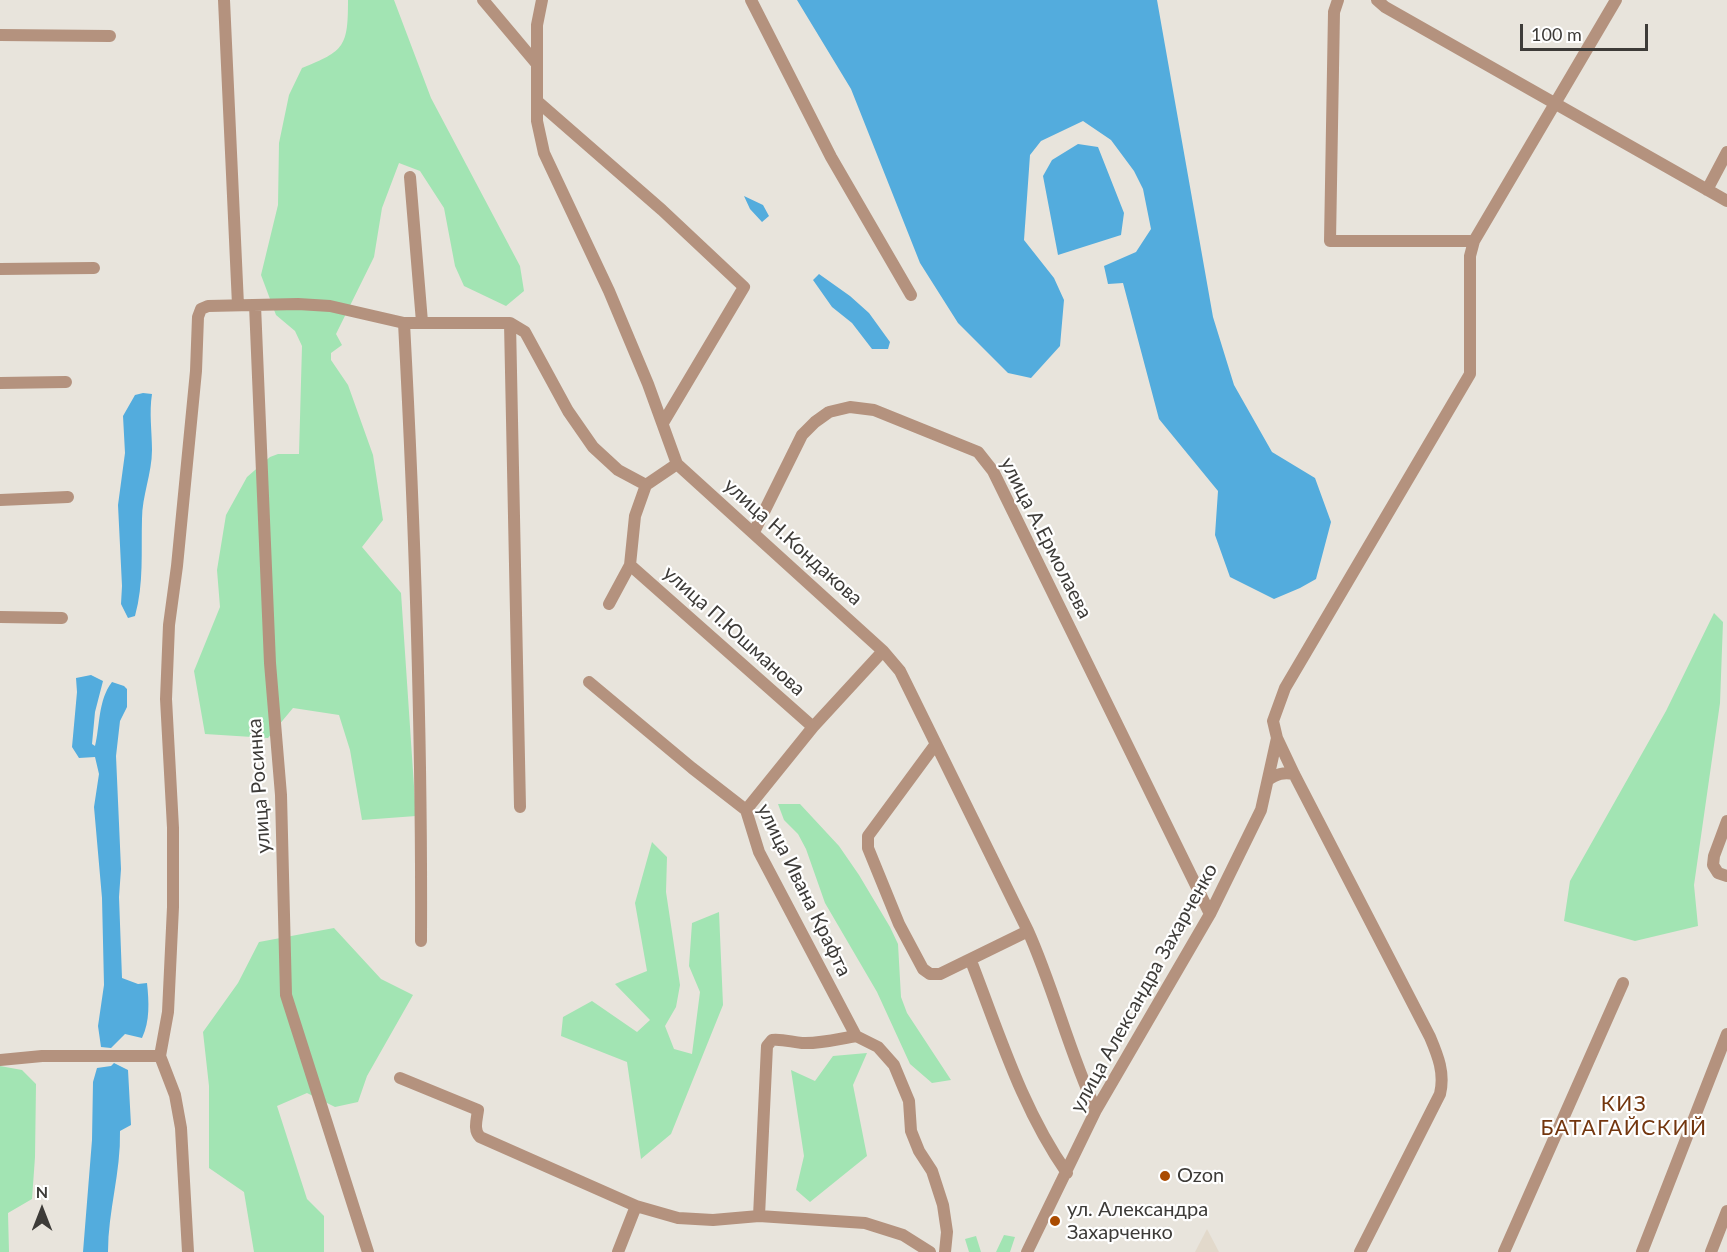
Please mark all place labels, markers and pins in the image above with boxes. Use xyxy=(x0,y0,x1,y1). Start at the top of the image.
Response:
place label: Ozon xyxy=(1177,1164,1224,1188)
marker: Ozon xyxy=(1158,1169,1172,1183)
place label: ул. Александра Захарченко xyxy=(1067,1198,1208,1245)
marker: ул. Александра Захарченко xyxy=(1048,1214,1062,1228)

